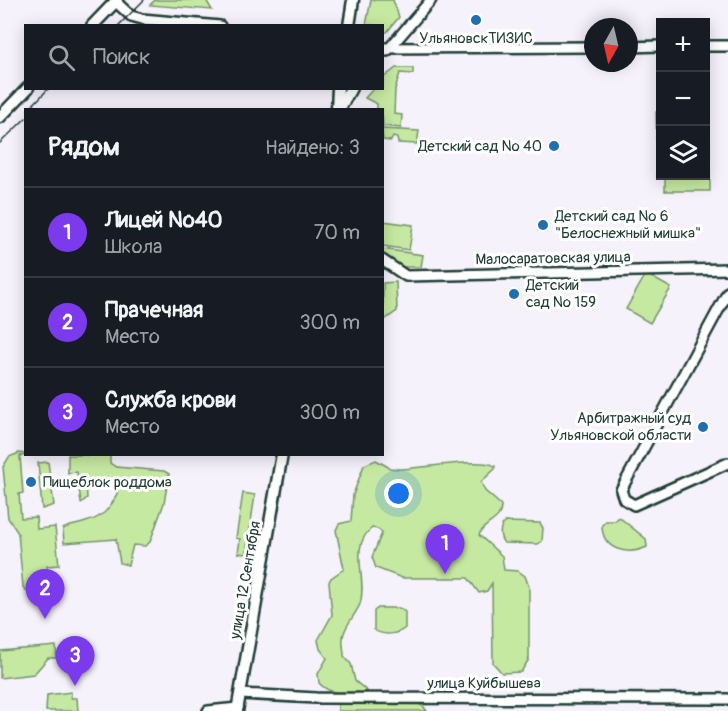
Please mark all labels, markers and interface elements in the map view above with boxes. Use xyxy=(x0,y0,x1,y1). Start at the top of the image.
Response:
marker: УльяновскТИЗИС xyxy=(469,13,483,27)
north arrow xyxy=(584,18,638,72)
map controls xyxy=(656,18,710,180)
button: + xyxy=(656,18,710,72)
search box xyxy=(24,24,384,90)
place label: УльяновскТИЗИС xyxy=(419,29,533,48)
icon: search xyxy=(45,41,78,74)
text: Поиск xyxy=(93,43,150,71)
button: − xyxy=(656,72,710,126)
button: layers xyxy=(656,126,710,180)
text: Рядом xyxy=(48,131,120,163)
text: Найдено: 3 xyxy=(265,135,360,160)
place label: Детский сад № 40 xyxy=(417,137,542,156)
marker: Детский сад № 40 xyxy=(547,139,561,153)
text: Лицей №40 xyxy=(105,206,222,234)
place label: Детский сад № 6 "Белоснежный мишка" xyxy=(554,207,701,243)
marker: Детский сад № 6 "Белоснежный мишка" xyxy=(536,218,550,232)
text: 1 xyxy=(64,220,71,245)
text: 70 m xyxy=(314,220,360,245)
text: Школа xyxy=(105,234,162,259)
street label: Малосаратовская улица xyxy=(475,248,631,269)
place label: Детский сад № 159 xyxy=(525,276,596,312)
marker: Детский сад № 159 xyxy=(507,287,521,301)
text: Прачечная xyxy=(105,296,203,324)
text: 2 xyxy=(62,310,73,335)
text: 300 m xyxy=(299,310,360,335)
text: Место xyxy=(105,324,160,349)
text: Служба крови xyxy=(105,386,235,414)
text: 3 xyxy=(62,400,73,425)
text: 300 m xyxy=(299,400,360,425)
place label: Арбитражный суд Ульяновской области xyxy=(550,409,691,445)
text: Место xyxy=(105,414,160,439)
marker: Арбитражный суд Ульяновской области xyxy=(696,420,710,434)
place label: Пищеблок роддома xyxy=(43,473,172,492)
marker: Пищеблок роддома xyxy=(24,475,38,489)
your location xyxy=(384,479,413,508)
street label: улица 12 Сентября xyxy=(226,520,265,642)
pin: 1 xyxy=(426,524,464,574)
pin: 2 xyxy=(26,570,64,619)
pin: 3 xyxy=(56,636,94,686)
street label: улица Куйбышева xyxy=(426,674,541,693)

